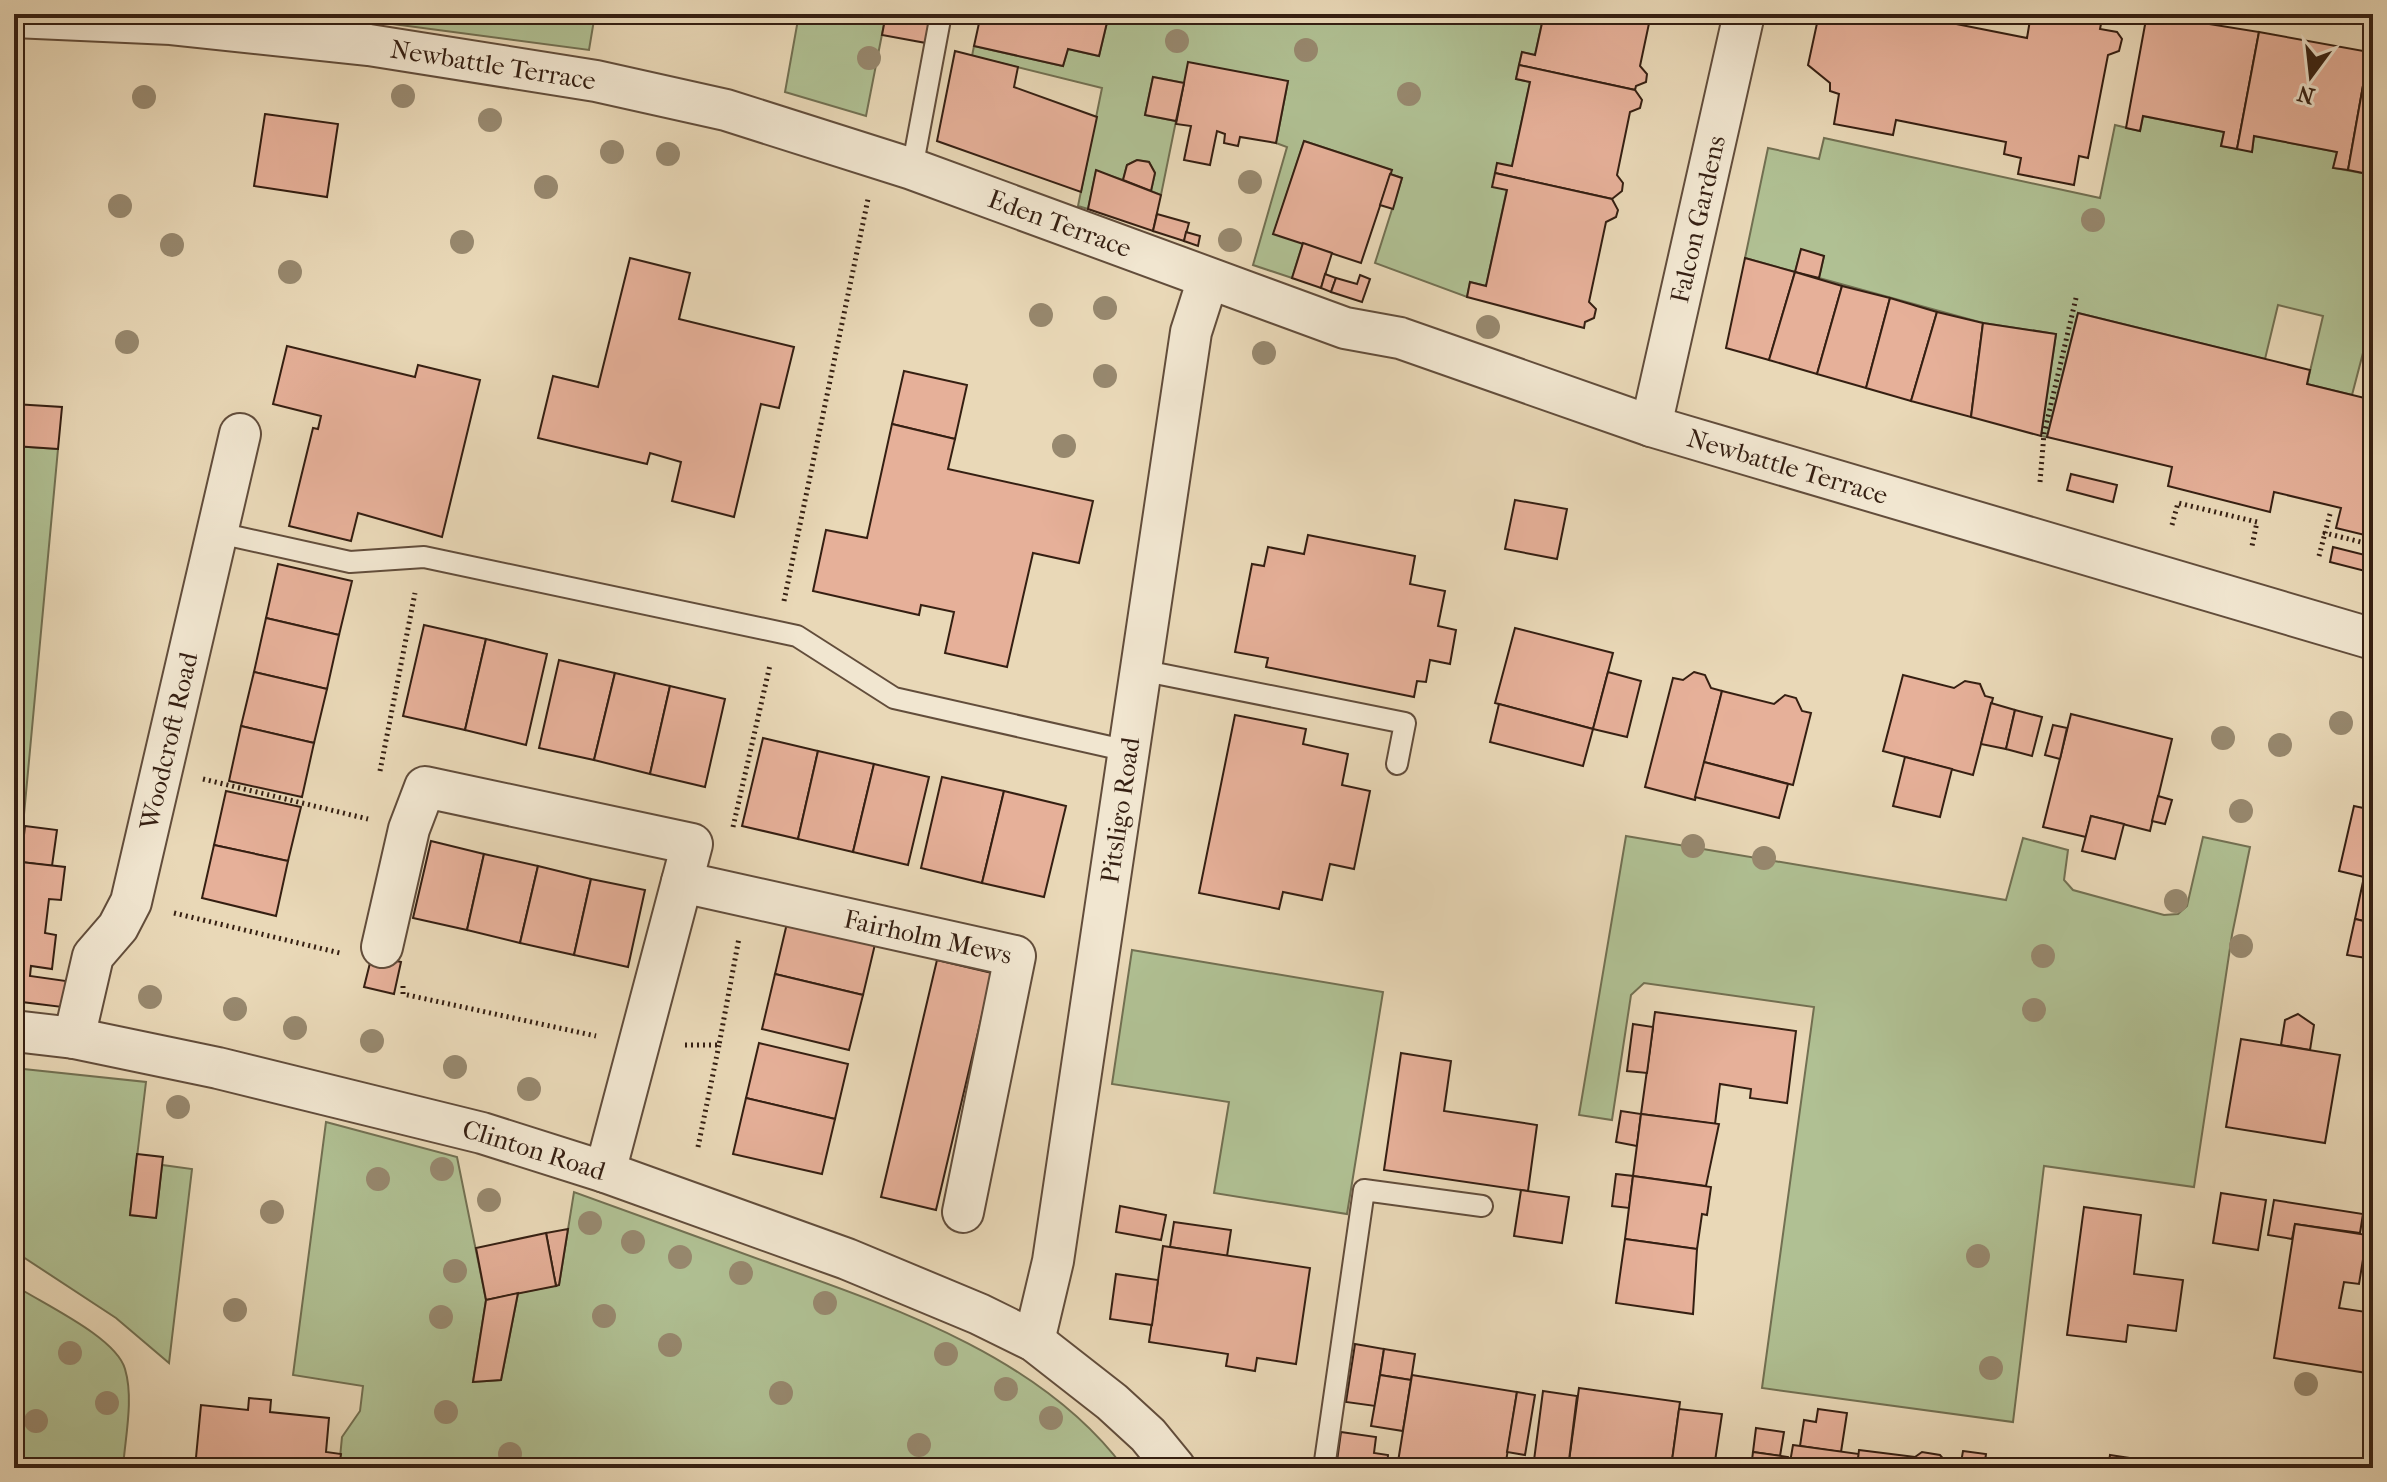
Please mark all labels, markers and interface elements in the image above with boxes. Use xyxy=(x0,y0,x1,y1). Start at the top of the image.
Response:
street label: Newbattle Terrace xyxy=(388,34,598,97)
north arrow xyxy=(2271,36,2351,116)
text: N xyxy=(2294,80,2318,109)
street label: Falcon Gardens xyxy=(1664,133,1732,306)
street label: Eden Terrace xyxy=(984,183,1136,264)
street label: Newbattle Terrace xyxy=(1683,423,1892,511)
street label: Woodcroft Road xyxy=(133,649,205,834)
street label: Pitsligo Road xyxy=(1094,734,1147,885)
street label: Fairholm Mews xyxy=(841,903,1015,971)
street label: Clinton Road xyxy=(459,1114,610,1187)

